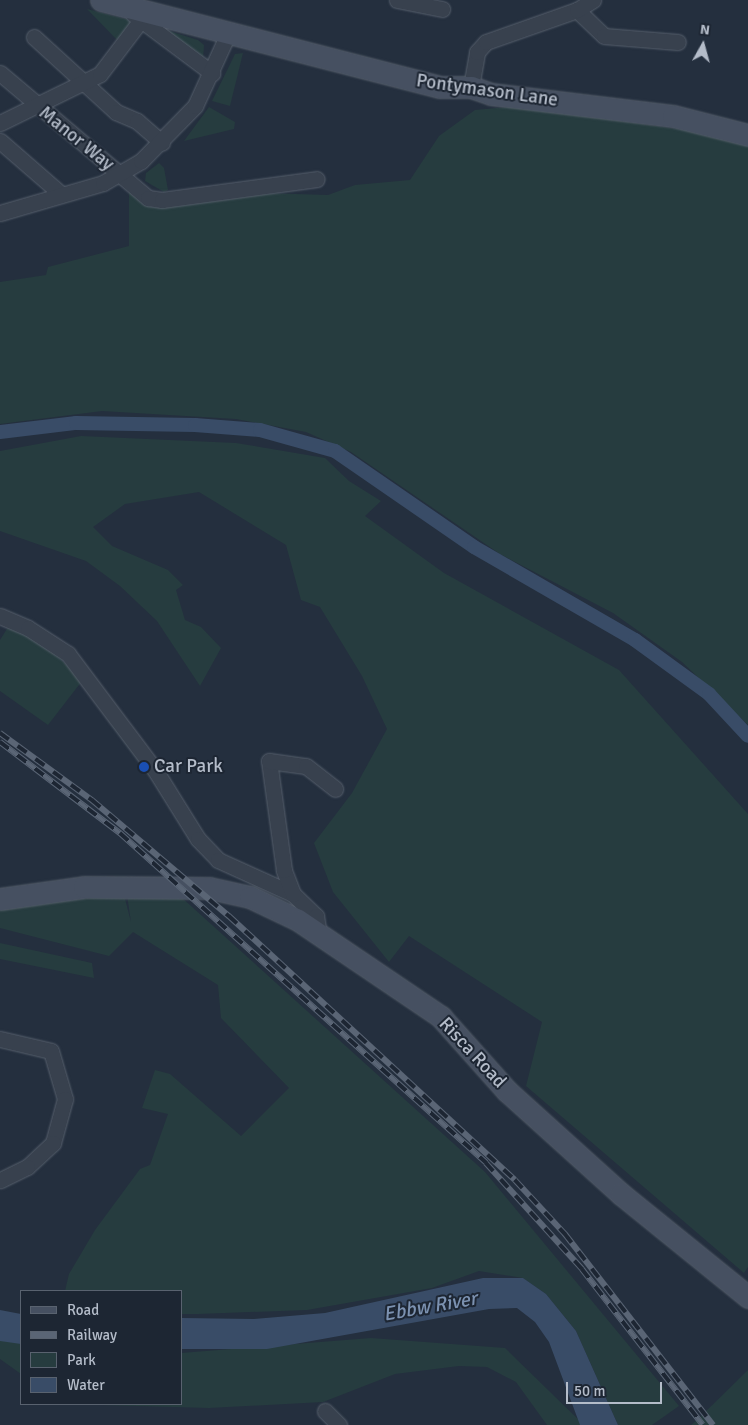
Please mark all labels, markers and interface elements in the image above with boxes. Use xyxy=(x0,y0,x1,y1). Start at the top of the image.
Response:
north arrow xyxy=(678,20,728,70)
text: N xyxy=(699,21,711,39)
street label: Pontymason Lane xyxy=(415,70,559,112)
street label: Manor Way xyxy=(34,102,118,176)
place label: Car Park xyxy=(154,756,223,778)
marker: Car Park xyxy=(138,761,150,773)
street label: Risca Road xyxy=(434,1013,510,1093)
water label: Ebbw River xyxy=(381,1286,479,1326)
legend xyxy=(20,1290,182,1405)
text: Road xyxy=(67,1301,99,1319)
text: Railway xyxy=(67,1326,117,1344)
text: Park xyxy=(67,1351,96,1369)
scale bar xyxy=(568,1372,664,1404)
text: Water xyxy=(67,1376,105,1394)
text: 50 m xyxy=(574,1382,605,1400)

